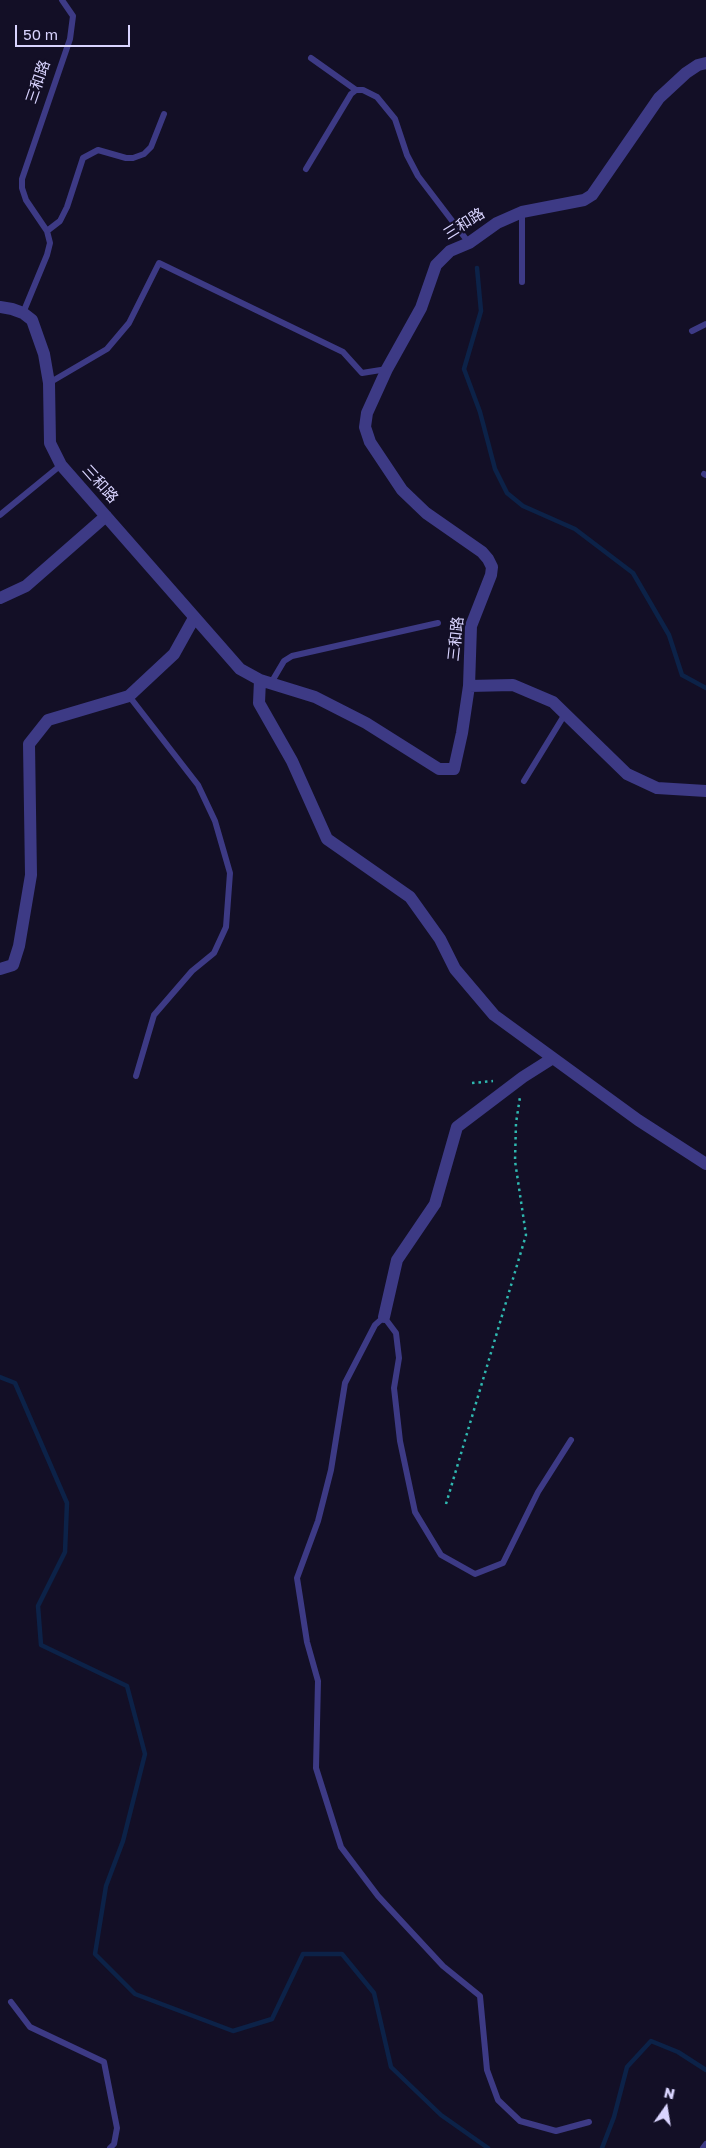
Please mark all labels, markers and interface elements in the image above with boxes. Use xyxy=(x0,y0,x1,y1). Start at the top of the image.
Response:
scale bar xyxy=(18,15,132,47)
text: 50 m xyxy=(23,25,58,43)
street label: 三和路 xyxy=(22,58,54,106)
street label: 三和路 xyxy=(440,204,488,244)
street label: 三和路 xyxy=(78,461,122,507)
street label: 三和路 xyxy=(445,616,467,662)
north arrow xyxy=(641,2083,691,2133)
text: N xyxy=(662,2083,677,2102)

